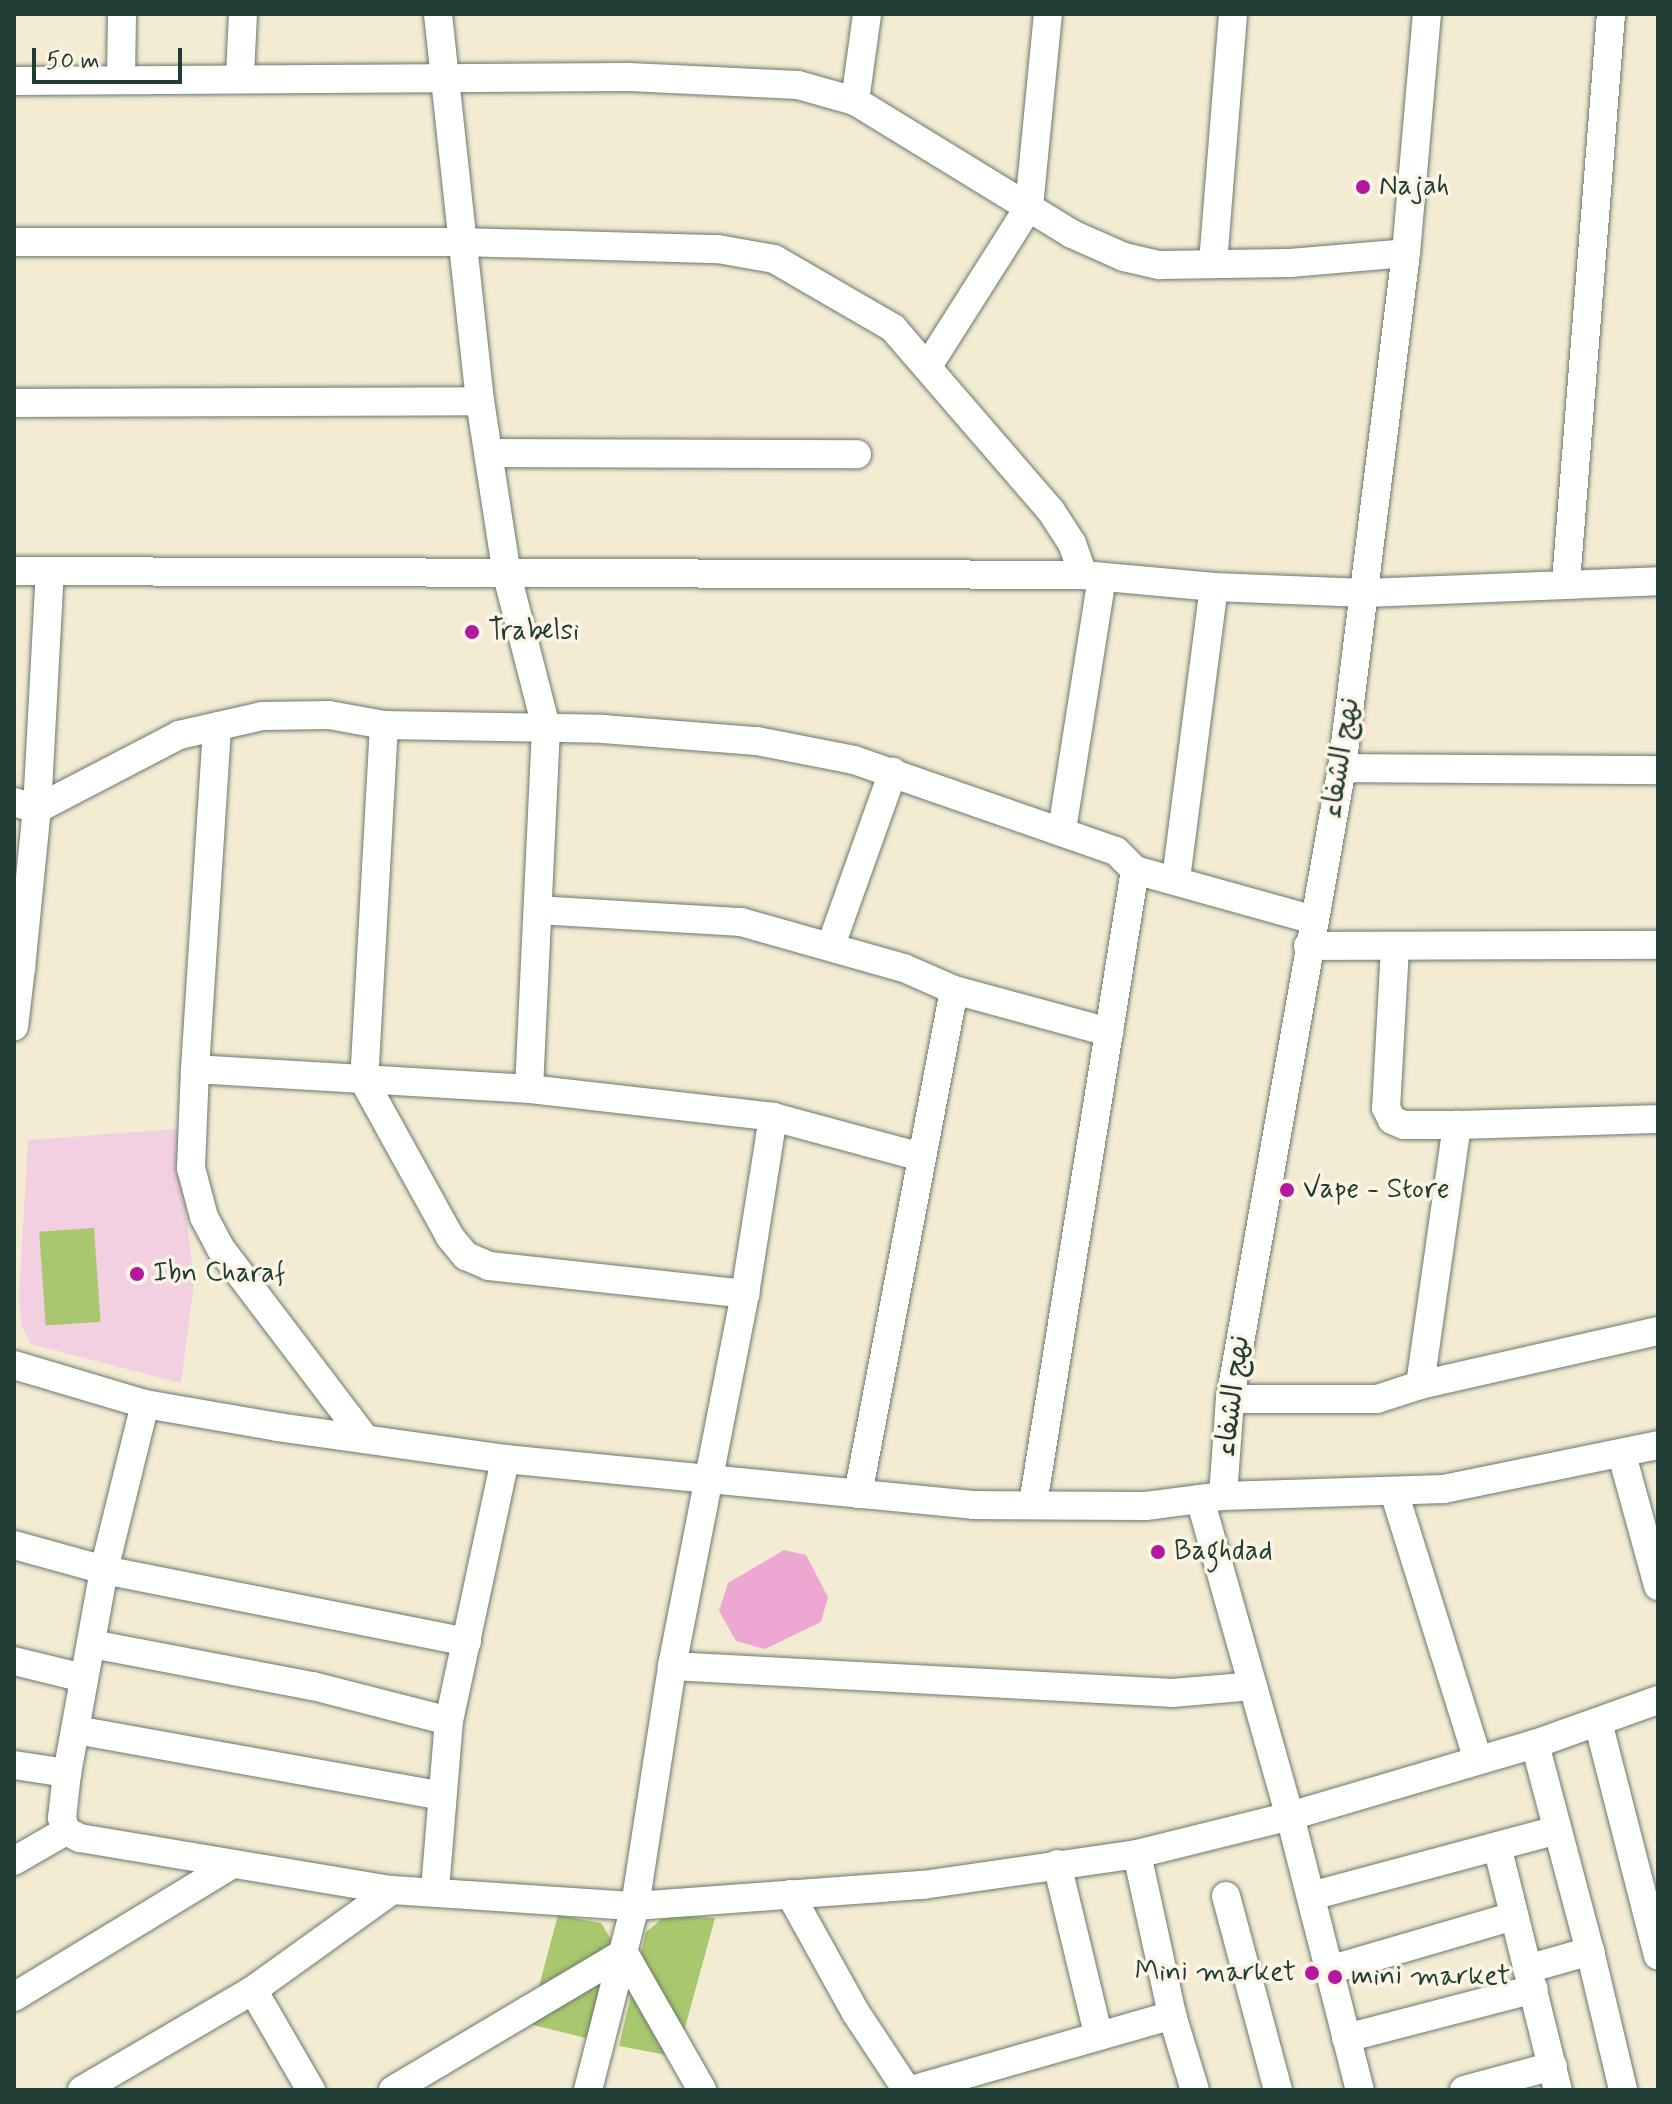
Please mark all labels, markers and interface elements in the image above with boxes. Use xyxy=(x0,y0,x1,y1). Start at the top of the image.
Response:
scale bar xyxy=(36,32,186,82)
text: 50 m xyxy=(46,46,100,77)
place label: Najah xyxy=(1379,170,1449,204)
marker: Najah xyxy=(1354,178,1372,196)
place label: Trabelsi xyxy=(488,615,579,649)
marker: Trabelsi xyxy=(463,623,481,641)
street label: نهج الشفاء xyxy=(1316,695,1368,821)
place label: Vape - Store xyxy=(1303,1173,1450,1207)
marker: Vape - Store xyxy=(1278,1181,1296,1199)
place label: Ibn Charaf xyxy=(153,1257,292,1291)
marker: Ibn Charaf xyxy=(128,1265,146,1283)
street label: نهج الشفاء xyxy=(1210,1334,1258,1458)
place label: Baghdad xyxy=(1174,1535,1272,1569)
marker: Baghdad xyxy=(1149,1543,1167,1561)
place label: Mini market xyxy=(1144,1956,1296,1990)
place label: mini market xyxy=(1351,1960,1501,1994)
marker: Mini market xyxy=(1303,1964,1321,1982)
marker: mini market xyxy=(1326,1968,1344,1986)

